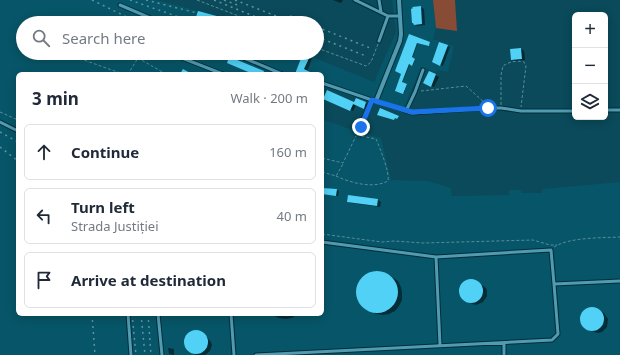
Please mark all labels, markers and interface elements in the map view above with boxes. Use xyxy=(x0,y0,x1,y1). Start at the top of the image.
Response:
map controls xyxy=(572,12,608,120)
button: + xyxy=(572,12,608,48)
search box xyxy=(16,16,324,60)
icon: search xyxy=(30,27,52,49)
text: Search here xyxy=(62,28,145,48)
button: − xyxy=(572,48,608,84)
button: layers xyxy=(572,84,608,120)
text: 3 min xyxy=(32,87,79,110)
text: Walk · 200 m xyxy=(230,89,308,107)
route start xyxy=(479,99,497,117)
route end xyxy=(352,118,370,136)
icon: ahead xyxy=(33,141,55,163)
text: Continue xyxy=(71,142,139,162)
text: 160 m xyxy=(269,143,307,161)
text: Turn left xyxy=(71,197,135,217)
icon: left xyxy=(33,205,55,227)
text: 40 m xyxy=(277,207,307,225)
text: Strada Justiției xyxy=(71,217,159,235)
icon: arrive xyxy=(33,269,55,291)
text: Arrive at destination xyxy=(71,270,226,290)

